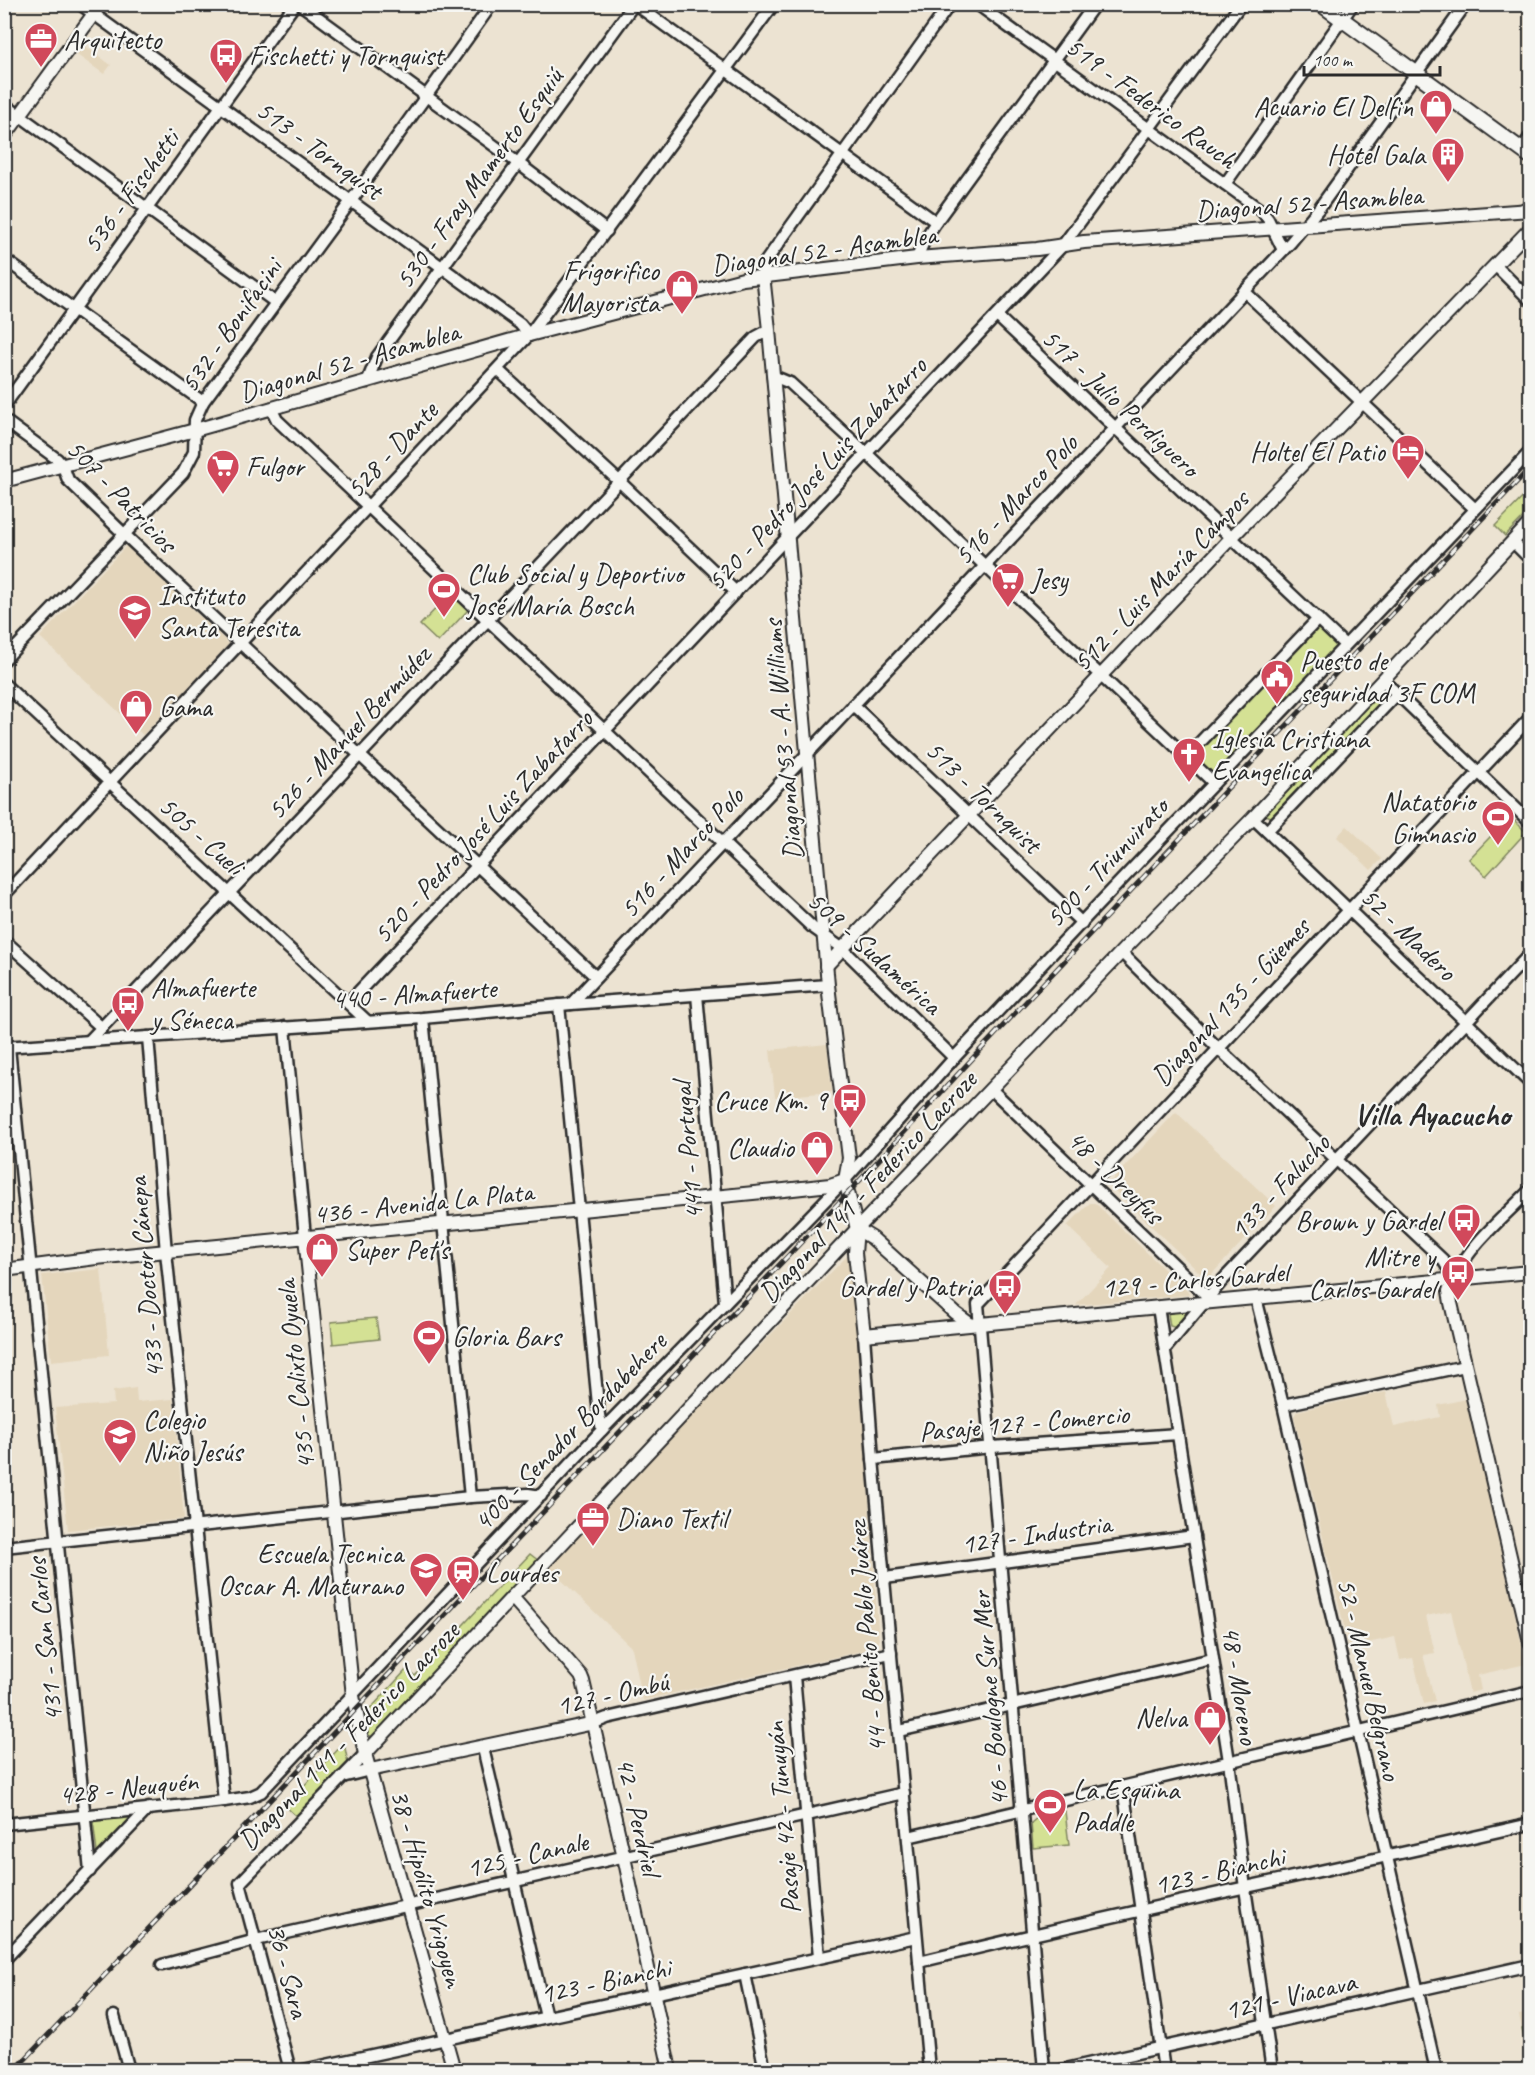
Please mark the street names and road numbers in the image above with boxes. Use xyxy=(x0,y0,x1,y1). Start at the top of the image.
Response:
street label: 519 - Federico Rauch xyxy=(1059,28,1245,177)
street label: 530 - Fray Mamerto Esquiú xyxy=(387,59,572,296)
street label: 513 - Tornquist xyxy=(249,92,392,209)
street label: 536 - Fischetti xyxy=(74,120,189,260)
street label: Diagonal 52 - Asamblea xyxy=(1194,177,1426,228)
street label: Diagonal 52 - Asamblea xyxy=(709,216,942,283)
street label: 532 - Bonifacini xyxy=(171,248,292,399)
street label: Diagonal 52 - Asamblea xyxy=(235,313,466,410)
street label: 517 - Julio Perdiguero xyxy=(1034,320,1209,487)
street label: 520 - Pedro José Luis Zabatarro xyxy=(699,347,935,598)
street label: 528 - Dante xyxy=(338,392,446,505)
street label: 516 - Marco Polo xyxy=(946,425,1086,572)
street label: 507 - Patricios xyxy=(59,431,186,561)
street label: 512 - Luis María Campos xyxy=(1065,480,1258,679)
street label: Diagonal 53 - A. Williams xyxy=(754,616,810,862)
street label: 526 - Manuel Bermúdez xyxy=(259,636,439,827)
street label: 520 - Pedro José Luis Zabatarro xyxy=(365,700,601,951)
street label: 513 - Tornquist xyxy=(918,732,1051,862)
street label: 516 - Marco Polo xyxy=(612,778,752,925)
street label: 505 - Cueli xyxy=(152,788,254,885)
street label: 500 - Triunvirato xyxy=(1037,788,1178,935)
street label: 52 - Madero xyxy=(1353,879,1466,989)
street label: 509 - Sudamérica xyxy=(800,883,950,1023)
street label: Diagonal 135 - Güemes xyxy=(1144,908,1319,1093)
street label: 440 - Almafuerte xyxy=(331,970,499,1017)
street label: Diagonal 141 - Federico Lacroze xyxy=(751,1062,985,1310)
street label: 441 - Portugal xyxy=(664,1075,711,1221)
street label: 48 - Dreyfus xyxy=(1060,1122,1173,1233)
street label: 133 - Falucho xyxy=(1222,1125,1339,1247)
street label: 436 - Avenida La Plata xyxy=(311,1173,537,1231)
street label: 433 - Doctor Cánepa xyxy=(119,1174,172,1380)
street label: 129 - Carlos Gardel xyxy=(1100,1253,1295,1305)
street label: 435 - Calixto Oyuela xyxy=(268,1276,323,1472)
street label: 400 - Senador Bordabehere xyxy=(465,1323,675,1538)
street label: Pasaje 127 - Comercio xyxy=(918,1396,1133,1449)
street label: 127 - Industria xyxy=(959,1505,1116,1561)
street label: 44 - Benito Pablo Juárez xyxy=(839,1518,894,1754)
street label: 431 - San Carlos xyxy=(18,1554,70,1724)
street label: 52 - Manuel Belgrano xyxy=(1329,1575,1410,1785)
street label: 46 - Boulogne Sur Mer xyxy=(962,1588,1016,1808)
street label: Diagonal 141 - Federico Lacroze xyxy=(230,1612,468,1857)
street label: 48 - Moreno xyxy=(1214,1623,1267,1749)
street label: 127 - Ombú xyxy=(553,1663,674,1723)
street label: Pasaje 42 - Tunuyán xyxy=(757,1719,808,1915)
street label: 42 - Perdriel xyxy=(608,1754,670,1883)
street label: 428 - Neuquén xyxy=(57,1763,201,1812)
street label: 38 - Hipólito Yrigoyen xyxy=(383,1785,473,1993)
street label: 125 - Canale xyxy=(463,1823,593,1885)
street label: 123 - Bianchi xyxy=(1151,1838,1291,1902)
street label: 36 - Sara xyxy=(259,1921,318,2023)
street label: 123 - Bianchi xyxy=(537,1949,677,2011)
street label: 121 - Viacava xyxy=(1221,1963,1361,2028)

